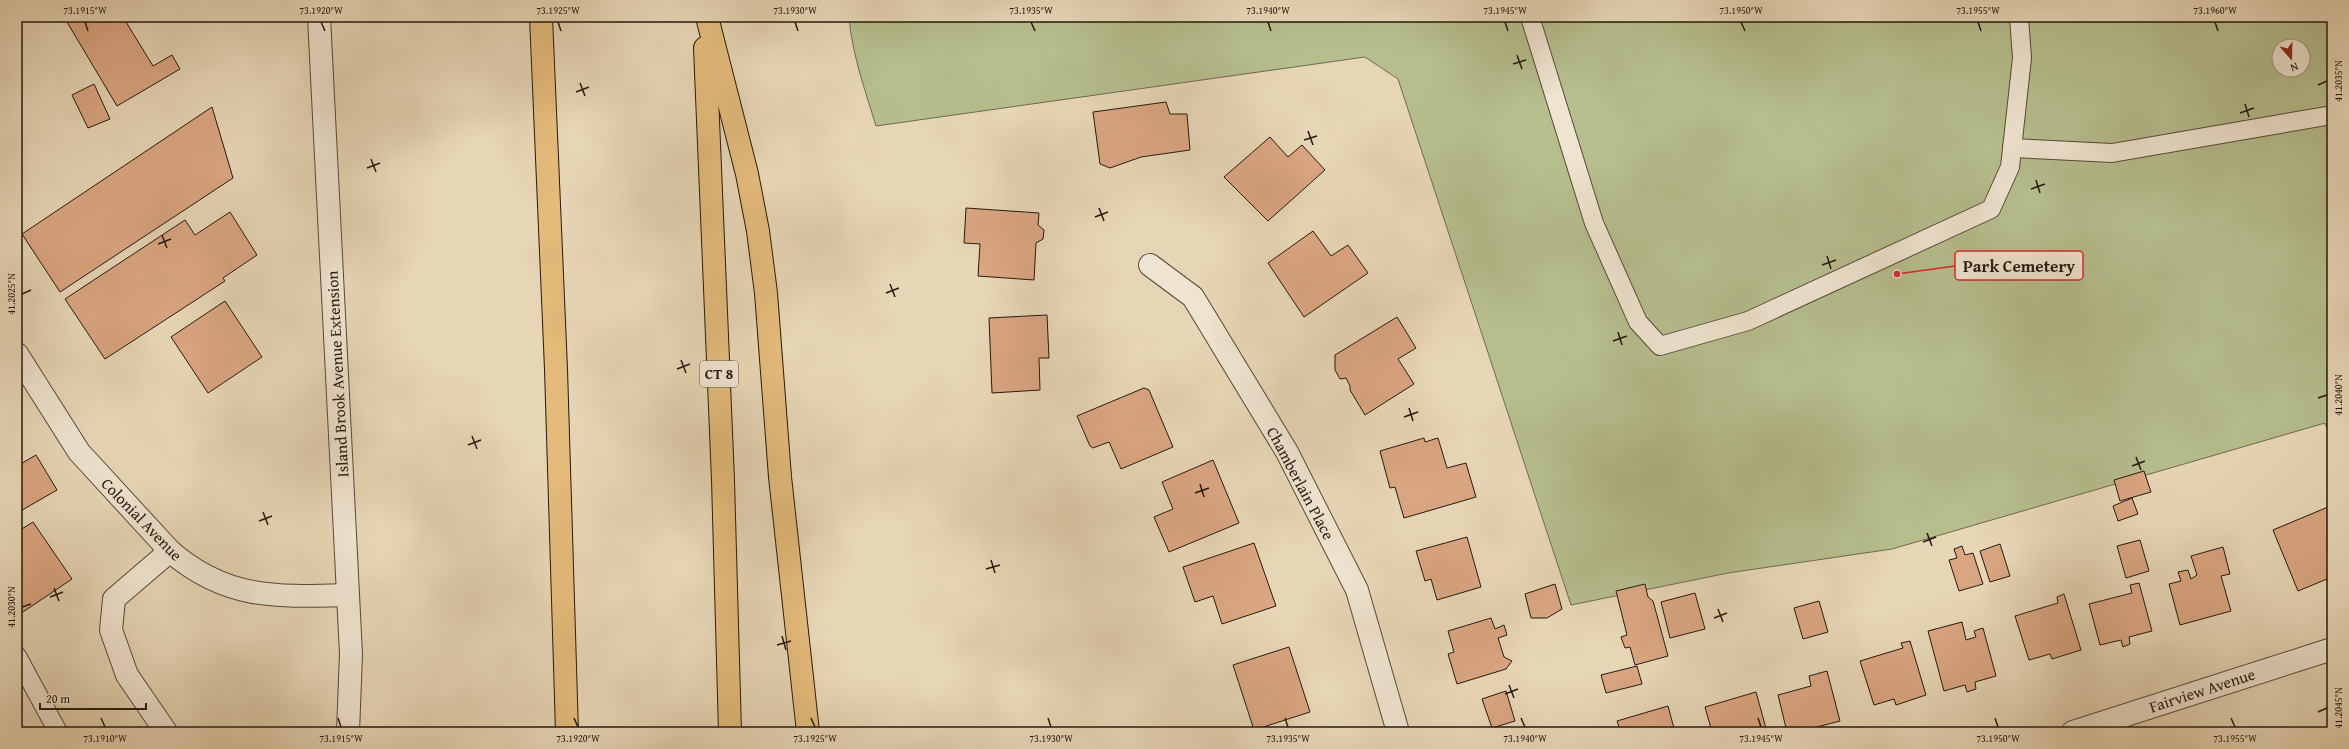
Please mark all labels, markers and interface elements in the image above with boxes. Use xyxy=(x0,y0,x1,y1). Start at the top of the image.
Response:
text: 73.1915°W xyxy=(63,3,107,18)
text: 73.1920°W xyxy=(299,3,343,18)
text: 73.1925°W xyxy=(536,3,580,18)
text: 73.1930°W xyxy=(773,3,817,18)
text: 73.1935°W xyxy=(1009,3,1053,18)
text: 73.1940°W xyxy=(1246,3,1290,18)
text: 73.1945°W xyxy=(1483,3,1527,18)
text: 73.1950°W xyxy=(1719,3,1763,18)
text: 73.1955°W xyxy=(1956,3,2000,18)
text: 73.1960°W xyxy=(2193,3,2237,18)
north arrow xyxy=(2271,38,2311,78)
text: N xyxy=(2288,59,2301,76)
text: 41.2035°N xyxy=(2331,60,2346,102)
callout: Park Cemetery xyxy=(1955,251,2083,280)
text: Park Cemetery xyxy=(1963,253,2075,278)
street label: Island Brook Avenue Extension xyxy=(320,270,354,478)
text: 41.2025°N xyxy=(4,273,19,315)
road number: CT 8 xyxy=(700,361,738,387)
text: 41.2040°N xyxy=(2331,374,2346,416)
street label: Chamberlain Place xyxy=(1261,422,1341,544)
street label: Colonial Avenue xyxy=(96,472,188,566)
text: 41.2030°N xyxy=(4,586,19,628)
street label: Fairview Avenue xyxy=(2146,662,2258,718)
scale bar xyxy=(40,685,146,711)
text: 41.2045°N xyxy=(2331,687,2346,729)
text: 20 m xyxy=(46,690,70,707)
text: 73.1910°W xyxy=(83,731,127,746)
text: 73.1915°W xyxy=(319,731,363,746)
text: 73.1920°W xyxy=(556,731,600,746)
text: 73.1925°W xyxy=(793,731,837,746)
text: 73.1930°W xyxy=(1029,731,1073,746)
text: 73.1935°W xyxy=(1266,731,1310,746)
text: 73.1940°W xyxy=(1503,731,1547,746)
text: 73.1945°W xyxy=(1739,731,1783,746)
text: 73.1950°W xyxy=(1976,731,2020,746)
text: 73.1955°W xyxy=(2213,731,2257,746)

